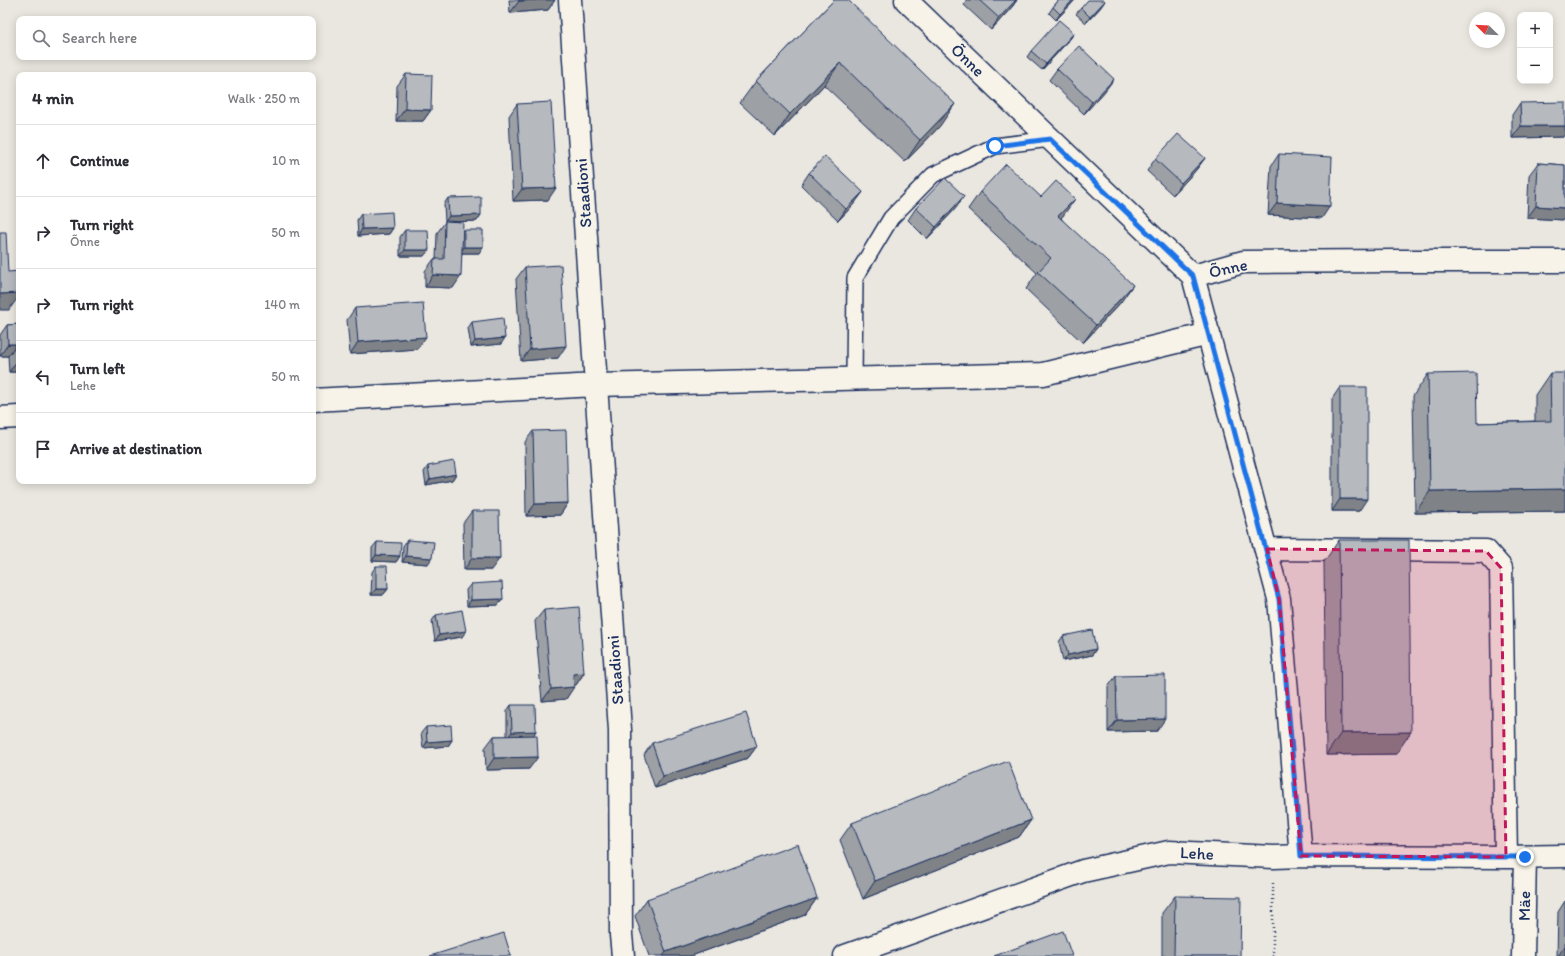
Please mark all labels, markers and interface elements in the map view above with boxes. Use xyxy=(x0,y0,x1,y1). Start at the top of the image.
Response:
north arrow xyxy=(1469,12,1505,48)
map controls xyxy=(1517,12,1553,84)
button: + xyxy=(1517,12,1553,48)
search box xyxy=(16,16,316,60)
icon: search xyxy=(30,27,52,49)
text: Search here xyxy=(62,29,137,47)
street label: Õnne xyxy=(947,39,989,81)
button: − xyxy=(1517,48,1553,84)
text: 4 min xyxy=(32,88,74,108)
text: Walk · 250 m xyxy=(228,91,300,106)
route start xyxy=(986,137,1004,155)
icon: ahead xyxy=(32,150,54,172)
text: Continue xyxy=(70,152,129,170)
text: 10 m xyxy=(272,153,300,168)
street label: Staadioni xyxy=(571,158,595,228)
text: Turn right xyxy=(70,216,134,234)
icon: right xyxy=(32,222,54,244)
text: 50 m xyxy=(271,225,300,240)
text: Õnne xyxy=(70,234,100,249)
street label: Õnne xyxy=(1207,254,1249,282)
icon: right xyxy=(32,294,54,316)
text: Turn right xyxy=(70,296,134,314)
text: 140 m xyxy=(264,297,300,312)
text: Turn left xyxy=(70,360,125,378)
icon: left xyxy=(32,366,54,388)
text: 50 m xyxy=(271,369,300,384)
text: Lehe xyxy=(70,378,96,393)
icon: arrive xyxy=(32,438,54,460)
text: Arrive at destination xyxy=(70,440,202,458)
street label: Staadioni xyxy=(603,635,627,705)
street label: Lehe xyxy=(1180,842,1214,864)
route end xyxy=(1516,848,1534,866)
street label: Mäe xyxy=(1514,891,1534,921)

